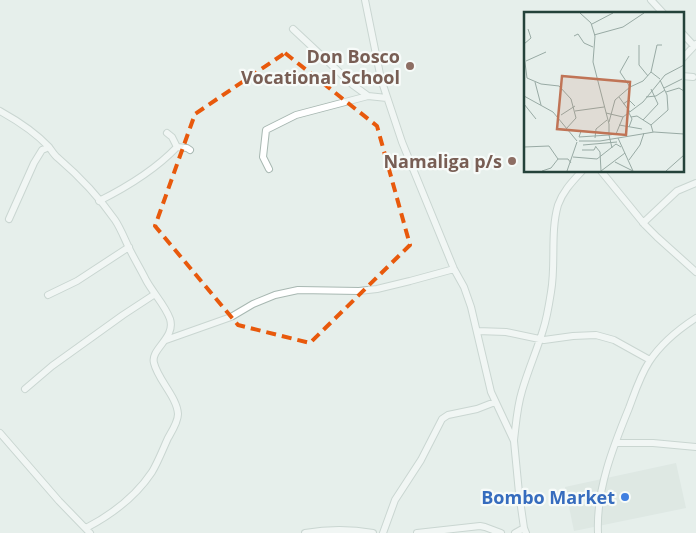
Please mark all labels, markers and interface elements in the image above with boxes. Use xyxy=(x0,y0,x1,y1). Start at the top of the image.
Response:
inset map xyxy=(524,12,684,172)
place label: Don Bosco Vocational School xyxy=(241,44,400,89)
marker: Don Bosco Vocational School xyxy=(404,60,416,72)
place label: Namaliga p/s xyxy=(383,149,502,173)
marker: Namaliga p/s xyxy=(506,155,518,167)
place label: Bombo Market xyxy=(481,485,615,509)
marker: Bombo Market xyxy=(619,491,631,503)

